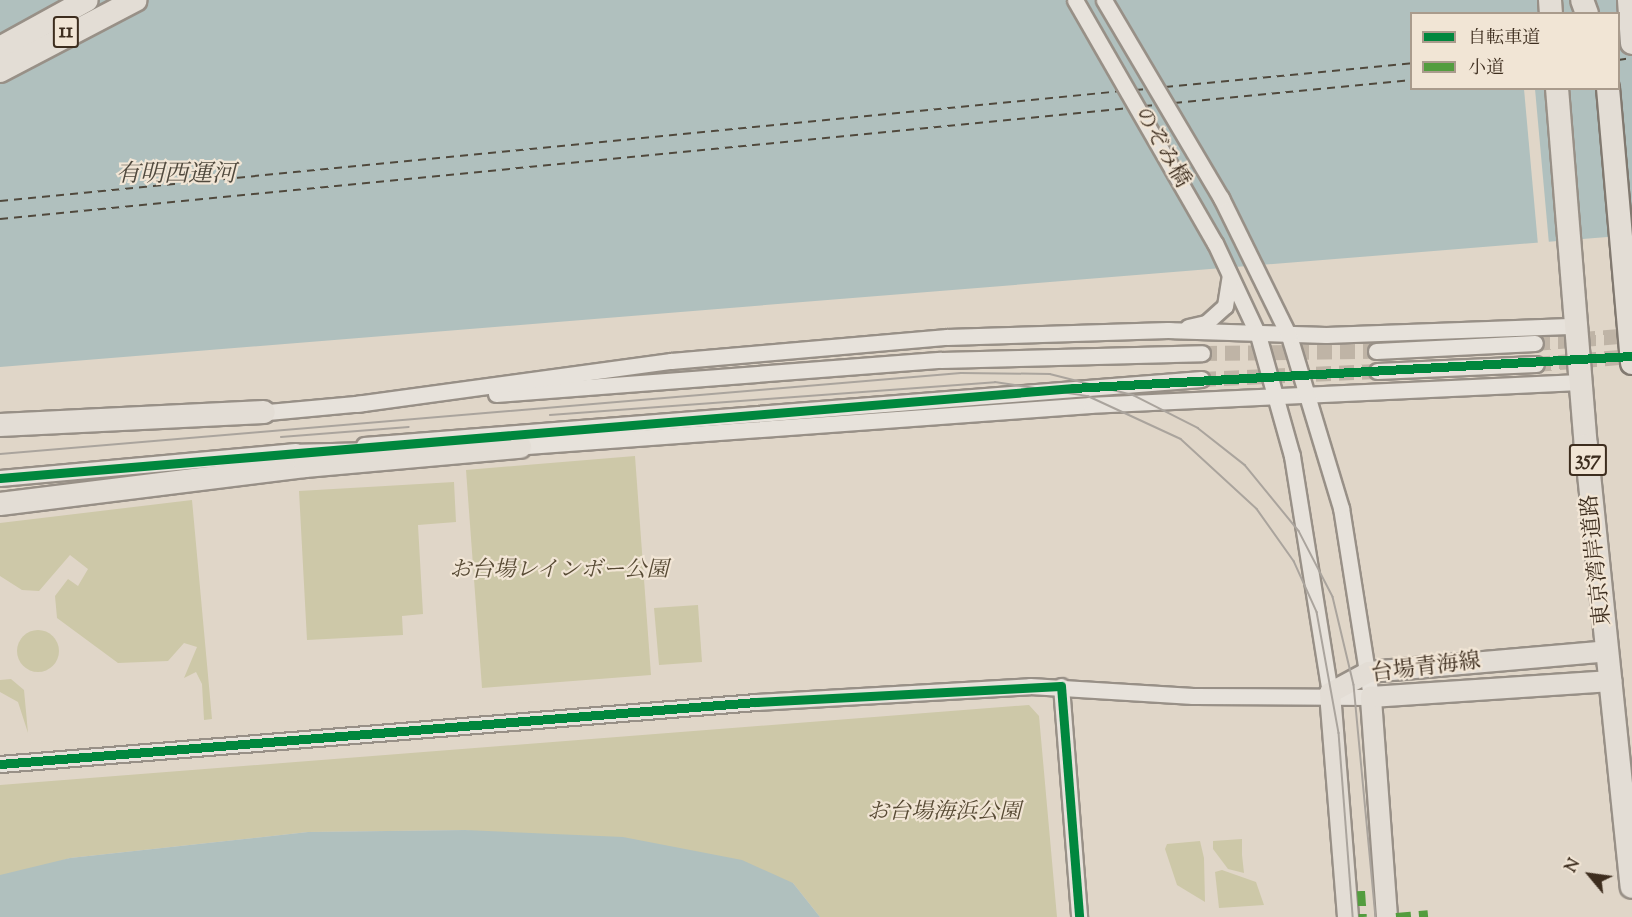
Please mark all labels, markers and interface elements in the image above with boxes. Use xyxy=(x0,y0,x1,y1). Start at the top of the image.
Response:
legend xyxy=(1410,12,1620,90)
road number: 11 xyxy=(52,14,80,50)
text: 自転車道 xyxy=(1468,26,1540,52)
text: 小道 xyxy=(1468,56,1504,82)
street label: のぞみ橋 xyxy=(1128,103,1194,193)
water label: 有明西運河 xyxy=(116,162,236,190)
road number: 357 xyxy=(1568,442,1608,478)
street label: 東京湾岸道路 xyxy=(1578,493,1618,627)
park label: お台場レインボー公園 xyxy=(449,559,669,585)
street label: 台場青海線 xyxy=(1370,649,1482,689)
park label: お台場海浜公園 xyxy=(867,801,1021,827)
north arrow xyxy=(1560,845,1620,905)
text: N xyxy=(1561,855,1587,877)

